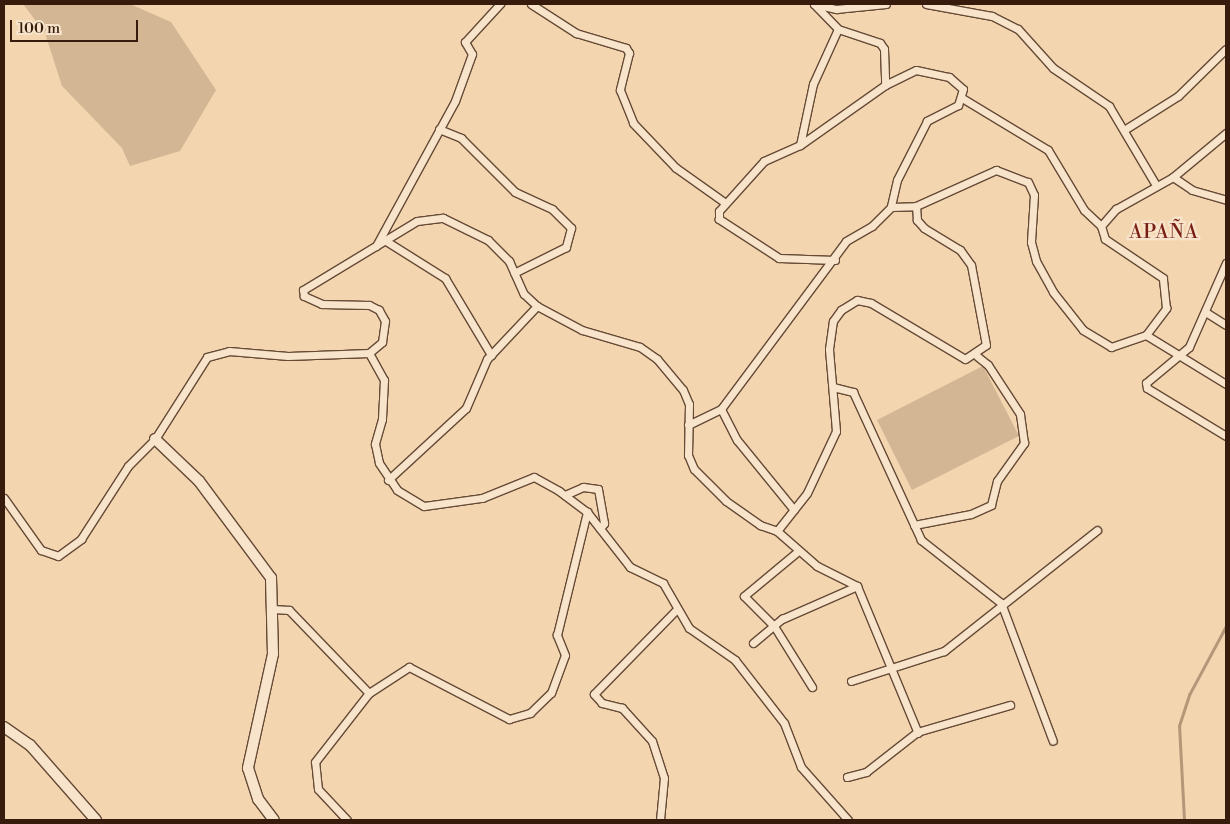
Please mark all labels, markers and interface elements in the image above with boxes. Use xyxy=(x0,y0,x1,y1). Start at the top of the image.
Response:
scale bar xyxy=(12,10,140,42)
text: 100 m xyxy=(18,19,60,38)
district label: APAÑA xyxy=(1129,222,1199,244)

